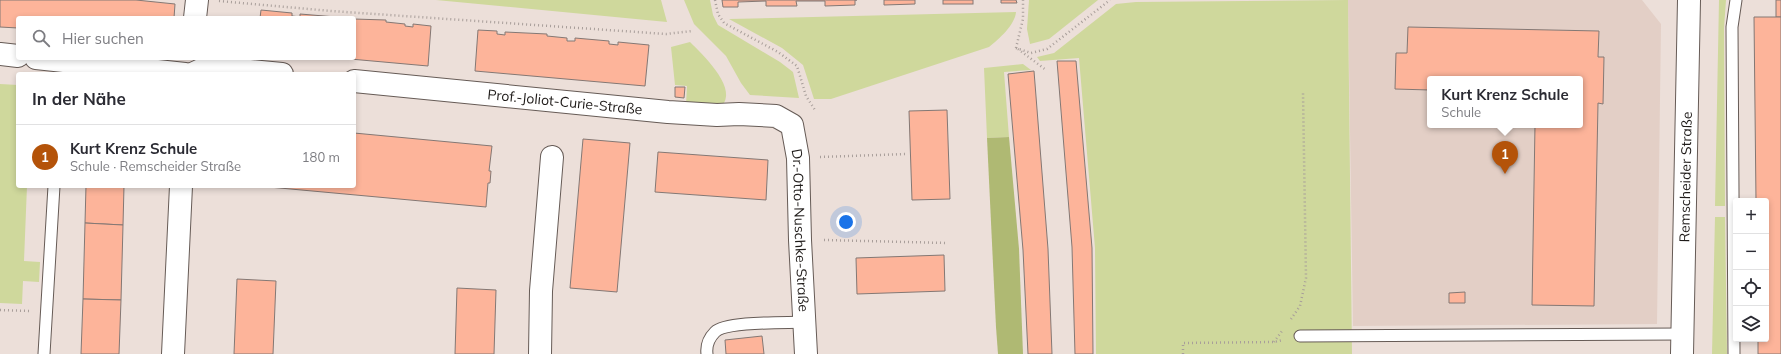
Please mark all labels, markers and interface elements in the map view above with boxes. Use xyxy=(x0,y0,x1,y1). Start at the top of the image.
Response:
search box xyxy=(16,16,356,60)
icon: search xyxy=(30,27,52,49)
text: Hier suchen xyxy=(62,29,144,48)
popup xyxy=(1427,76,1583,128)
street label: Prof.-Joliot-Curie-Straße xyxy=(487,85,643,118)
text: Kurt Krenz Schule xyxy=(1441,85,1569,104)
text: In der Nähe xyxy=(32,88,126,109)
text: Schule xyxy=(1441,104,1481,120)
street label: Remscheider Straße xyxy=(1675,111,1696,243)
text: Kurt Krenz Schule xyxy=(70,139,197,158)
pin: 1 xyxy=(1492,141,1518,174)
street label: Dr.-Otto-Nuschke-Straße xyxy=(787,147,813,312)
text: 1 xyxy=(41,149,49,165)
text: 180 m xyxy=(302,149,340,165)
text: Schule · Remscheider Straße xyxy=(70,158,241,174)
map controls xyxy=(1733,198,1769,342)
button: + xyxy=(1733,198,1769,234)
your location xyxy=(836,212,856,232)
button: − xyxy=(1733,234,1769,270)
button: locate xyxy=(1733,270,1769,306)
button: layers xyxy=(1733,306,1769,342)

